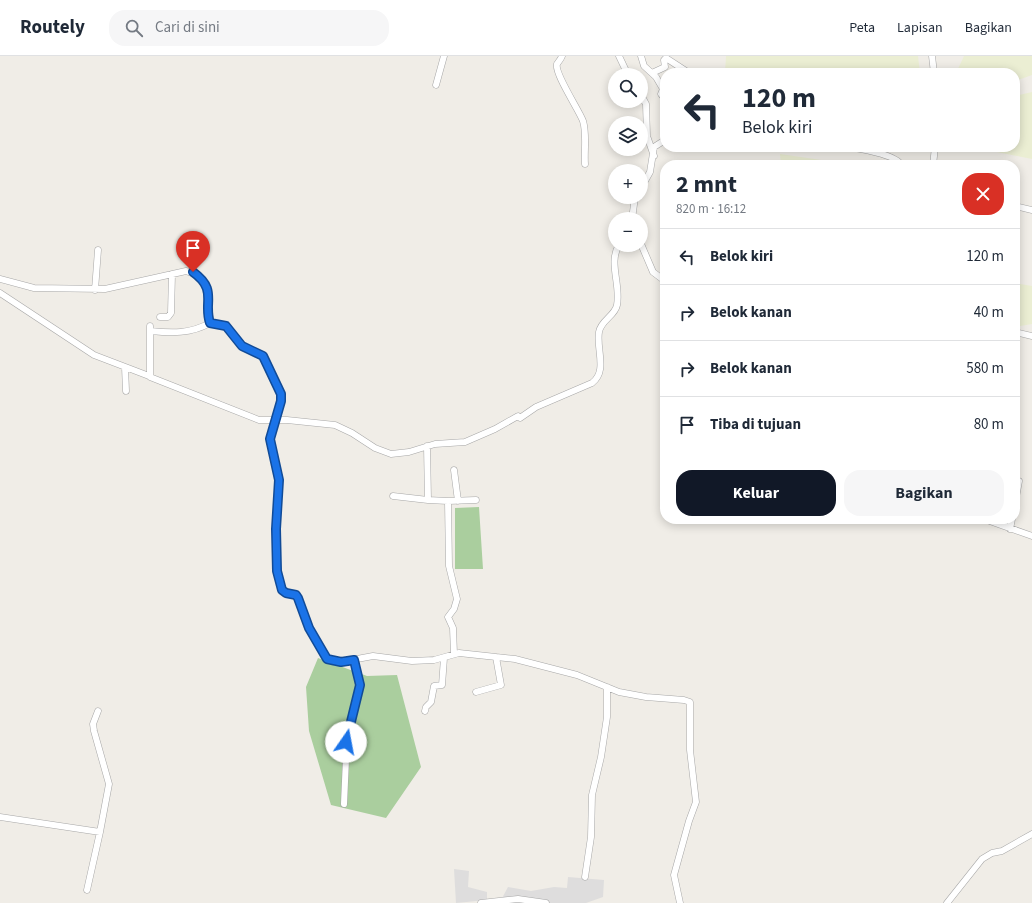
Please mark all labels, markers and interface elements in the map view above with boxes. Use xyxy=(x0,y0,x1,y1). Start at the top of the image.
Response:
search box xyxy=(109,10,389,46)
text: Routely xyxy=(20,14,85,41)
icon: search xyxy=(123,17,145,39)
text: Cari di sini xyxy=(155,17,220,38)
text: Peta xyxy=(849,18,875,38)
text: Lapisan xyxy=(897,18,943,38)
text: Bagikan xyxy=(965,18,1012,38)
map controls xyxy=(608,68,648,252)
button: search xyxy=(608,68,648,108)
text: 120 m xyxy=(742,78,816,118)
icon: left xyxy=(676,84,728,136)
text: Belok kiri xyxy=(742,115,812,140)
button: layers xyxy=(608,116,648,156)
button: + xyxy=(608,164,648,204)
text: 2 mnt xyxy=(676,167,737,202)
button: close xyxy=(962,173,1004,215)
text: 820 m · 16:12 xyxy=(676,200,746,218)
button: − xyxy=(608,212,648,252)
pin xyxy=(176,231,210,272)
icon: arrive xyxy=(182,237,204,259)
icon: left xyxy=(676,246,698,268)
text: Belok kiri xyxy=(710,246,773,267)
text: 120 m xyxy=(966,246,1004,267)
icon: right xyxy=(676,302,698,324)
text: Belok kanan xyxy=(710,302,792,323)
text: 40 m xyxy=(974,302,1004,323)
icon: right xyxy=(676,358,698,380)
text: Belok kanan xyxy=(710,358,792,379)
text: 580 m xyxy=(966,358,1004,379)
icon: arrive xyxy=(676,414,698,436)
text: Tiba di tujuan xyxy=(710,414,801,435)
text: 80 m xyxy=(974,414,1004,435)
button: Keluar xyxy=(676,470,836,516)
button: Bagikan xyxy=(844,470,1004,516)
position arrow xyxy=(325,721,367,763)

